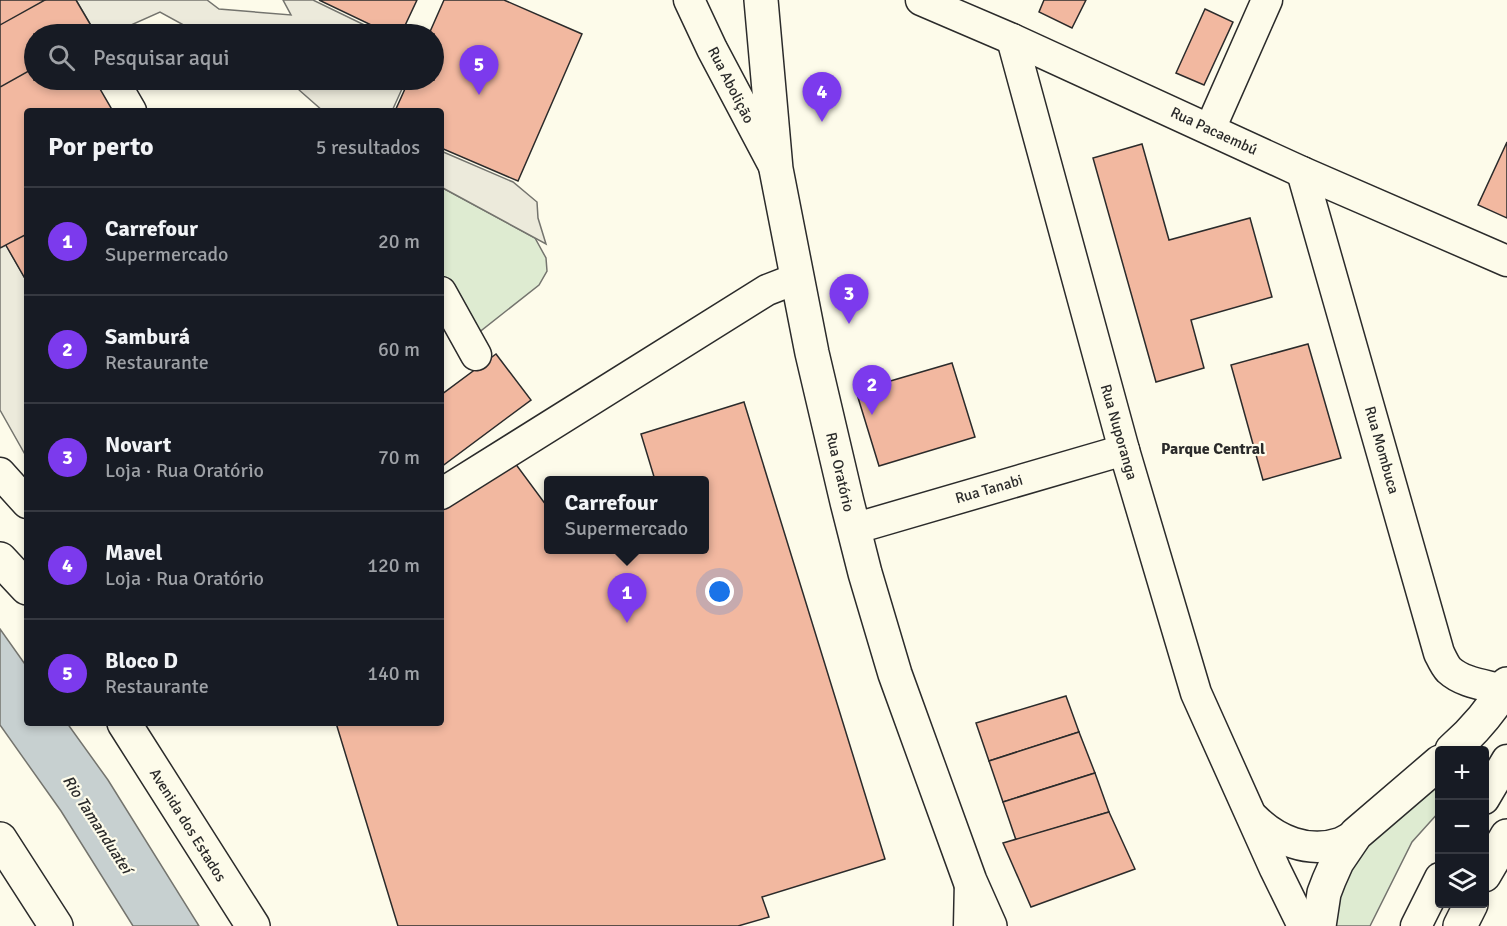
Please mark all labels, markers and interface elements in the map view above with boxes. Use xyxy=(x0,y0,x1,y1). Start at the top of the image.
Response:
search box xyxy=(24,24,444,90)
icon: search xyxy=(45,41,78,74)
text: Pesquisar aqui xyxy=(93,44,229,71)
street label: Rua Abolição xyxy=(704,44,758,126)
pin: 5 xyxy=(460,46,498,95)
pin: 4 xyxy=(802,72,842,122)
street label: Rua Pacaembú xyxy=(1168,103,1260,159)
text: Por perto xyxy=(48,131,154,163)
text: 5 resultados xyxy=(316,135,420,160)
text: Carrefour xyxy=(105,215,198,242)
text: 1 xyxy=(62,229,73,254)
text: 20 m xyxy=(378,229,420,254)
text: Supermercado xyxy=(105,242,228,267)
pin: 3 xyxy=(830,274,868,324)
text: Samburá xyxy=(105,323,190,350)
text: 2 xyxy=(62,337,73,362)
text: 60 m xyxy=(378,337,420,362)
text: Restaurante xyxy=(105,350,209,375)
pin: 2 xyxy=(852,366,892,415)
street label: Rua Nuporanga xyxy=(1097,382,1141,482)
street label: Rua Mombuca xyxy=(1361,404,1403,496)
street label: Rua Oratório xyxy=(822,430,858,514)
text: Novart xyxy=(105,431,171,458)
district label: Parque Central xyxy=(1161,439,1265,459)
text: 3 xyxy=(62,445,73,470)
text: 70 m xyxy=(378,445,420,470)
text: Loja · Rua Oratório xyxy=(105,458,264,483)
street label: Rua Tanabi xyxy=(953,471,1025,507)
popup xyxy=(544,476,709,554)
text: Carrefour xyxy=(565,489,658,516)
text: Supermercado xyxy=(565,516,688,541)
text: Mavel xyxy=(105,539,162,566)
text: 4 xyxy=(62,553,73,578)
text: 120 m xyxy=(367,553,420,578)
text: Loja · Rua Oratório xyxy=(105,566,264,591)
pin: 1 xyxy=(608,574,646,623)
your location xyxy=(705,577,734,606)
text: Bloco D xyxy=(105,647,178,674)
text: 5 xyxy=(62,661,73,686)
text: 140 m xyxy=(367,661,420,686)
text: Restaurante xyxy=(105,674,209,699)
map controls xyxy=(1435,746,1489,908)
button: + xyxy=(1435,746,1489,800)
street label: Avenida dos Estados xyxy=(146,765,230,885)
water label: Rio Tamanduateí xyxy=(58,772,138,880)
button: − xyxy=(1435,800,1489,854)
button: layers xyxy=(1435,854,1489,908)

